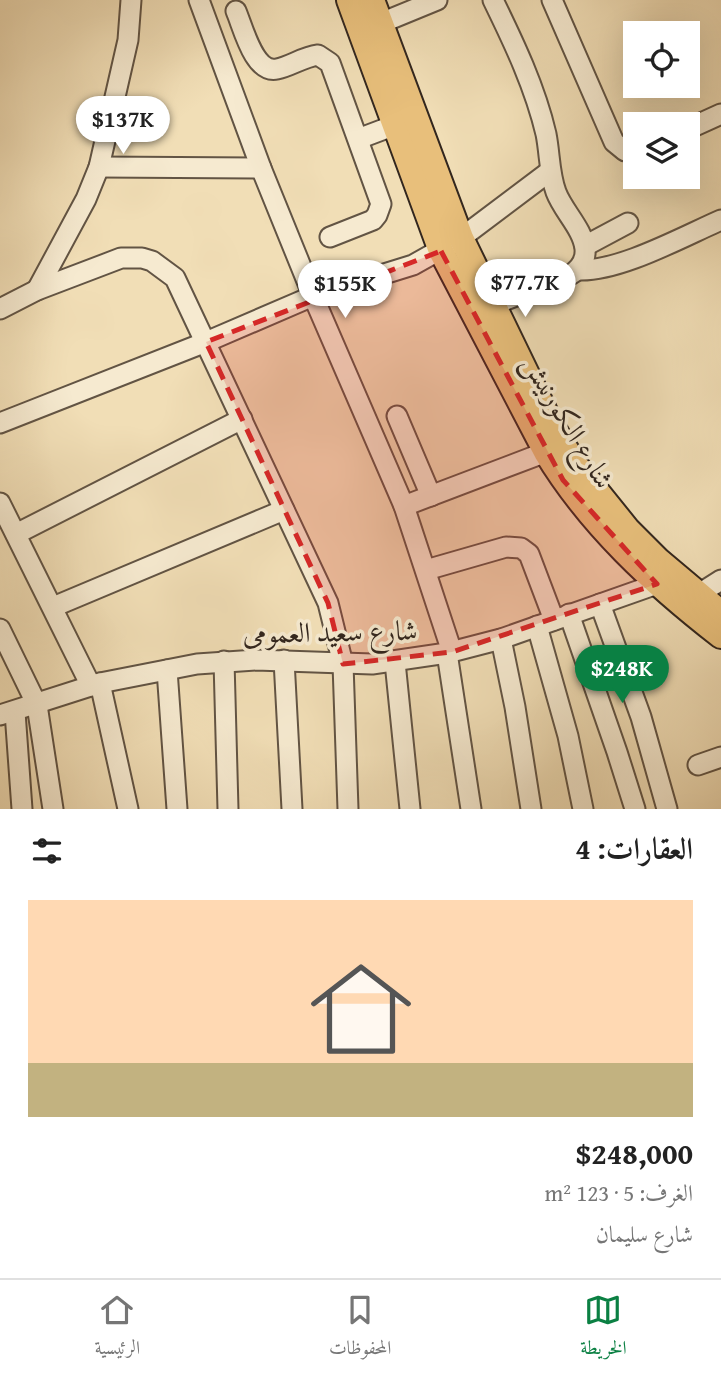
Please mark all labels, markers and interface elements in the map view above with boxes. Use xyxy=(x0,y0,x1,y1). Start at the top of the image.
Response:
map controls xyxy=(623,21,700,189)
button: locate xyxy=(623,21,700,98)
pin: $137K xyxy=(74,96,172,156)
text: $137K xyxy=(92,102,154,135)
button: layers xyxy=(623,112,700,189)
pin: $155K xyxy=(296,260,394,320)
pin: $77.7K xyxy=(468,260,582,319)
text: $77.7K xyxy=(491,265,559,298)
text: $155K xyxy=(314,266,376,299)
street label: شارع الكورنيش xyxy=(509,346,625,498)
street label: شارع سعيد العمومى xyxy=(242,609,418,657)
pin: $248K xyxy=(573,646,671,705)
text: $248K xyxy=(591,651,653,684)
text: العقارات: 4 xyxy=(575,826,693,870)
icon: filters xyxy=(28,832,66,870)
icon: home xyxy=(298,946,424,1072)
text: $248,000 xyxy=(576,1131,693,1175)
text: الغرف: 5 · 123 m² xyxy=(545,1176,693,1209)
text: شارع سليمان xyxy=(596,1217,693,1250)
tab: الرئيسية xyxy=(94,1291,140,1366)
tab: المحفوظات xyxy=(329,1291,392,1366)
tab: الخريطة xyxy=(580,1291,627,1366)

